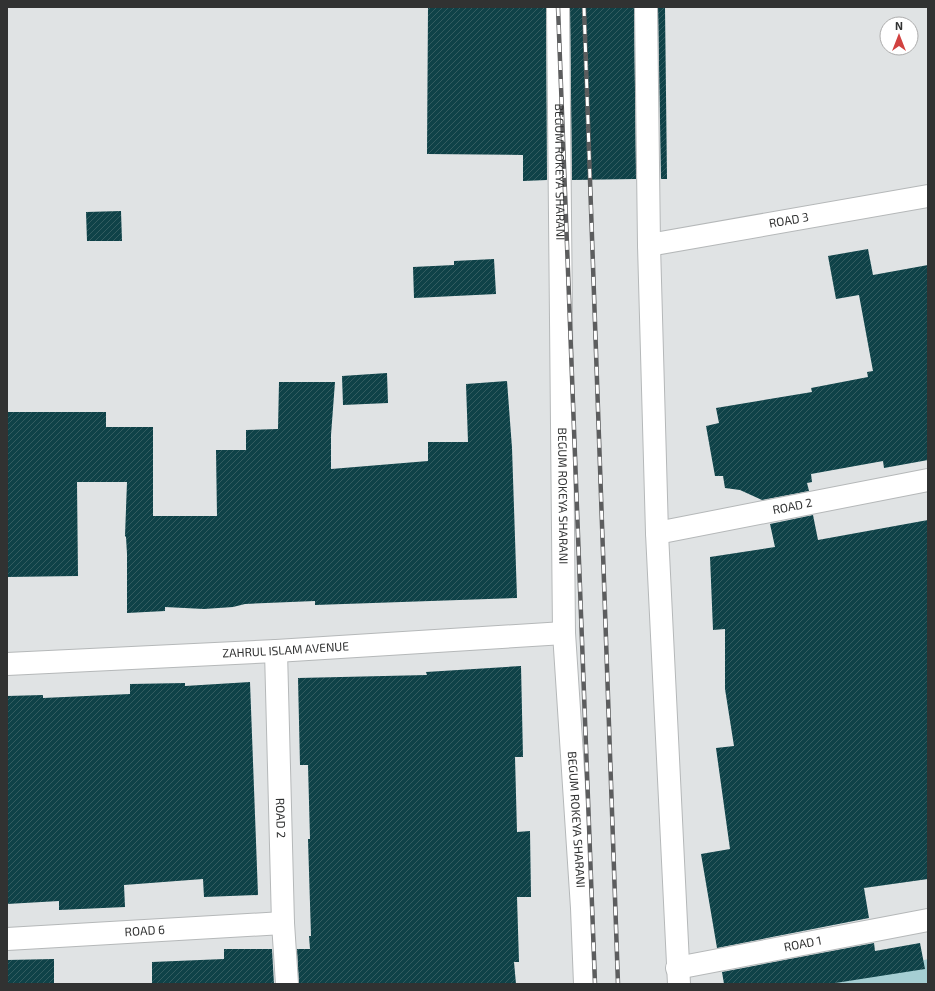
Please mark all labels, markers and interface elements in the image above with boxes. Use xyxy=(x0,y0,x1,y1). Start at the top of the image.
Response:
north arrow xyxy=(879,16,919,56)
text: N xyxy=(895,19,903,32)
street label: BEGUM ROKEYA SHARANI xyxy=(553,103,568,240)
street label: ROAD 3 xyxy=(768,209,810,230)
street label: BEGUM ROKEYA SHARANI xyxy=(556,427,571,564)
street label: ROAD 2 xyxy=(771,495,814,516)
street label: ZAHRUL ISLAM AVENUE xyxy=(222,638,350,660)
street label: BEGUM ROKEYA SHARANI xyxy=(566,751,589,888)
street label: ROAD 2 xyxy=(274,798,289,838)
street label: ROAD 6 xyxy=(124,922,165,938)
street label: ROAD 1 xyxy=(782,933,823,953)

